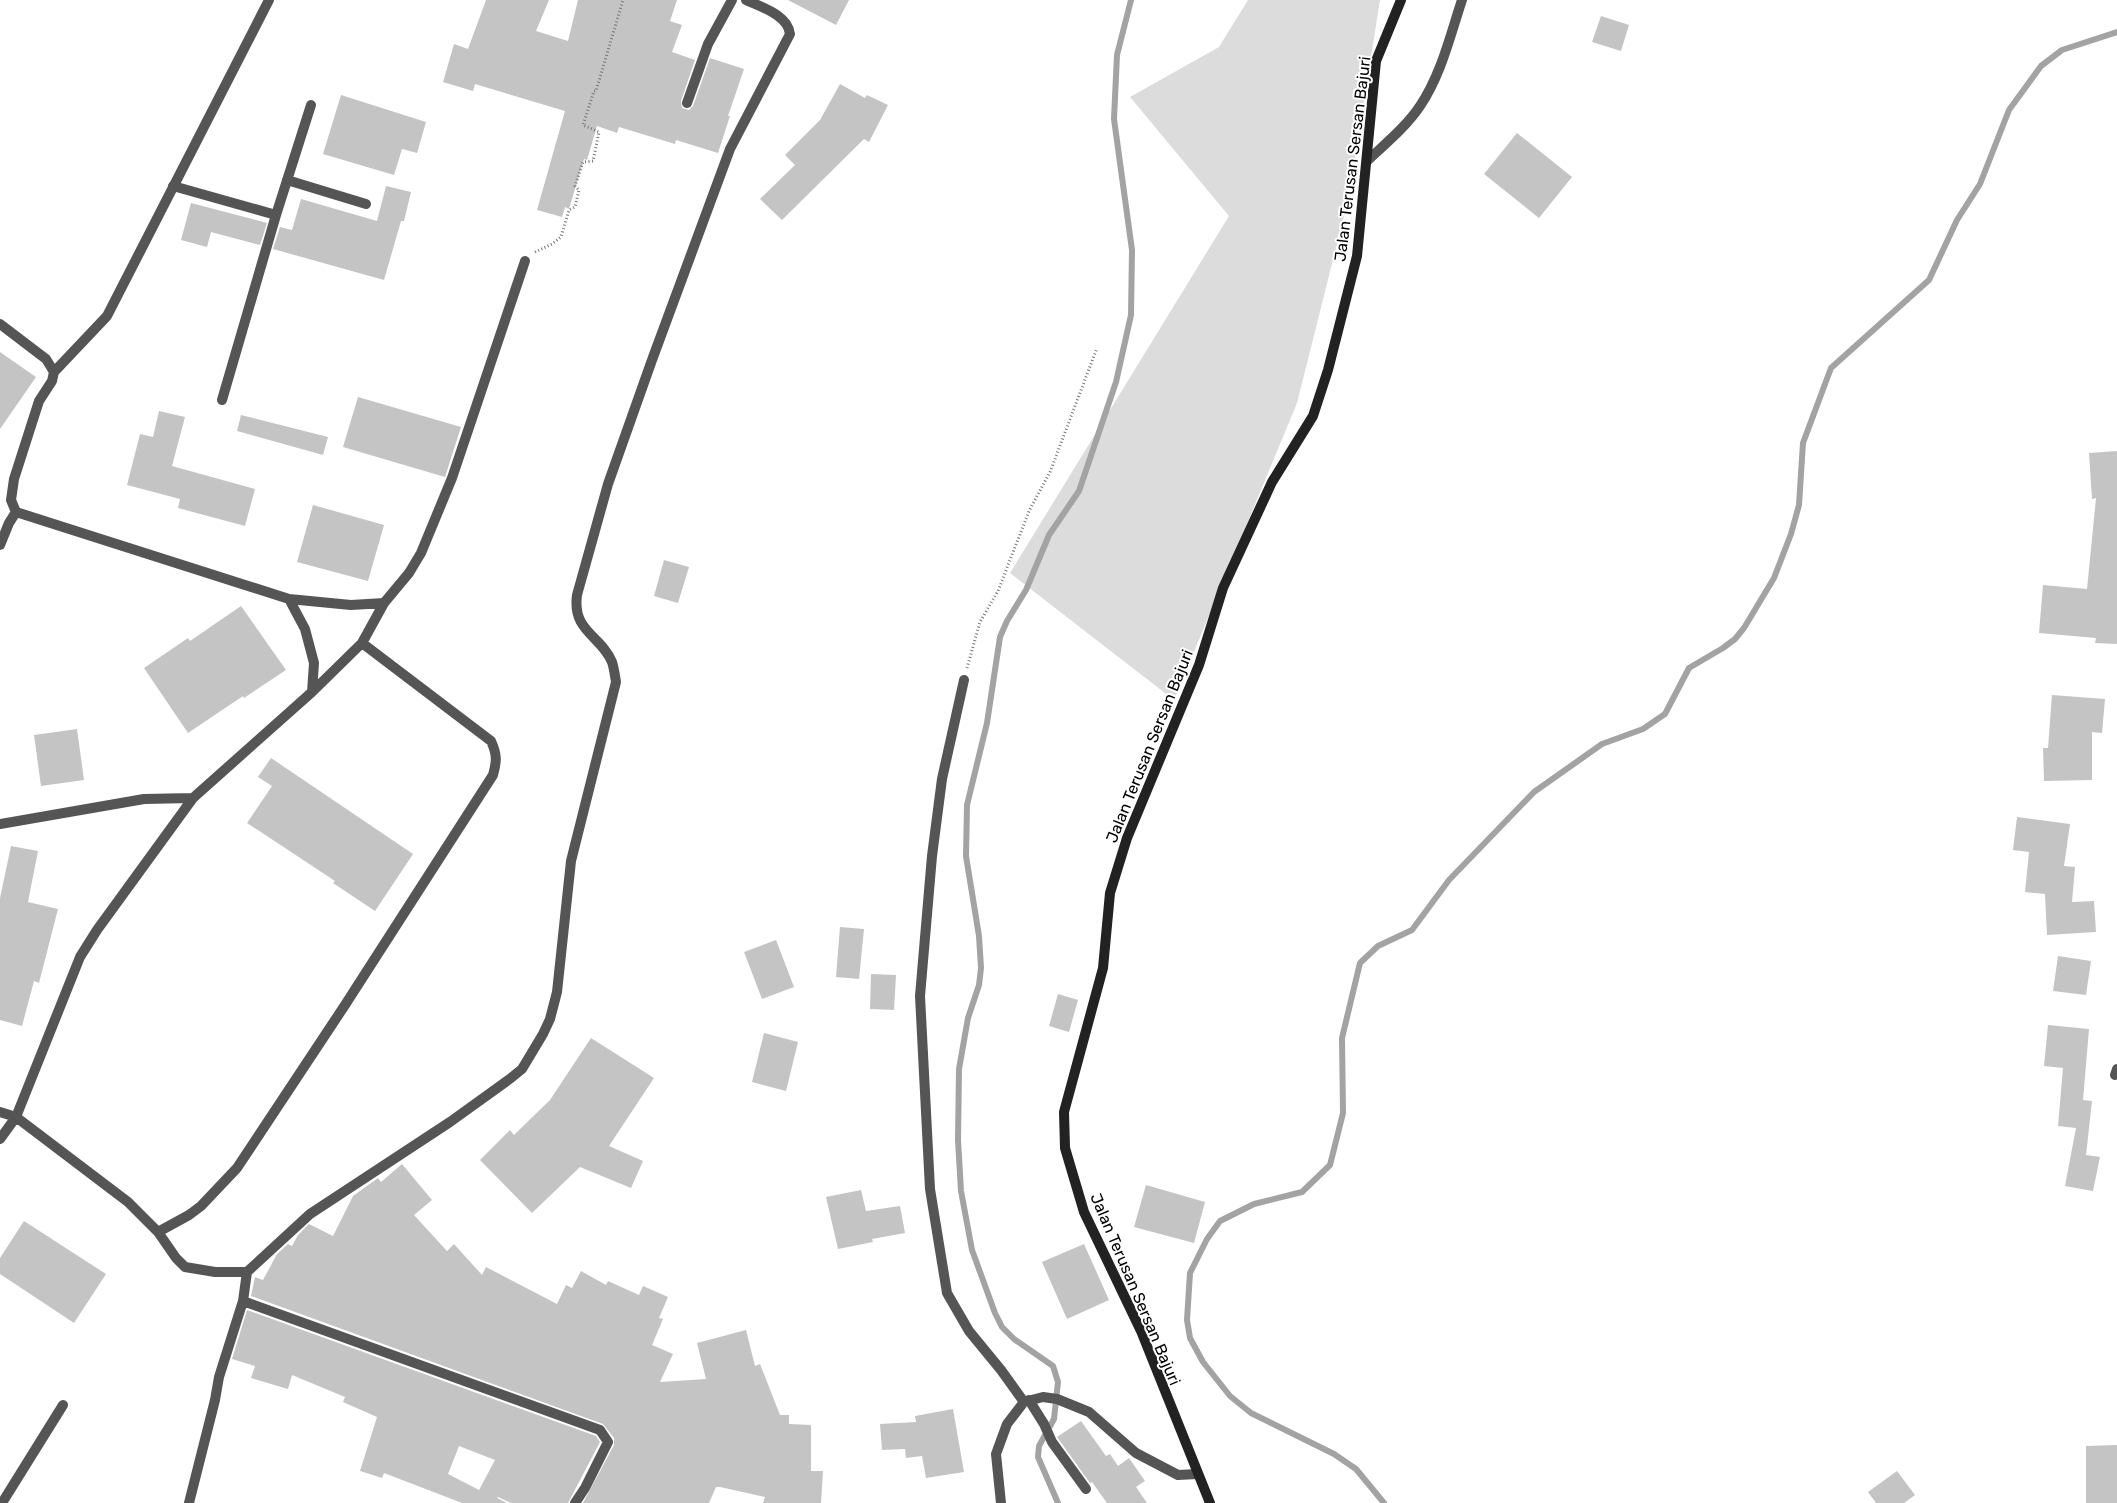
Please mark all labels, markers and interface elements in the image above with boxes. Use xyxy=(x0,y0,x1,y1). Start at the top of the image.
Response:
street label: Jalan Terusan Sersan Bajuri xyxy=(1330,55,1375,263)
street label: Jalan Terusan Sersan Bajuri xyxy=(1102,647,1197,846)
street label: Jalan Terusan Sersan Bajuri xyxy=(1086,1190,1185,1388)

